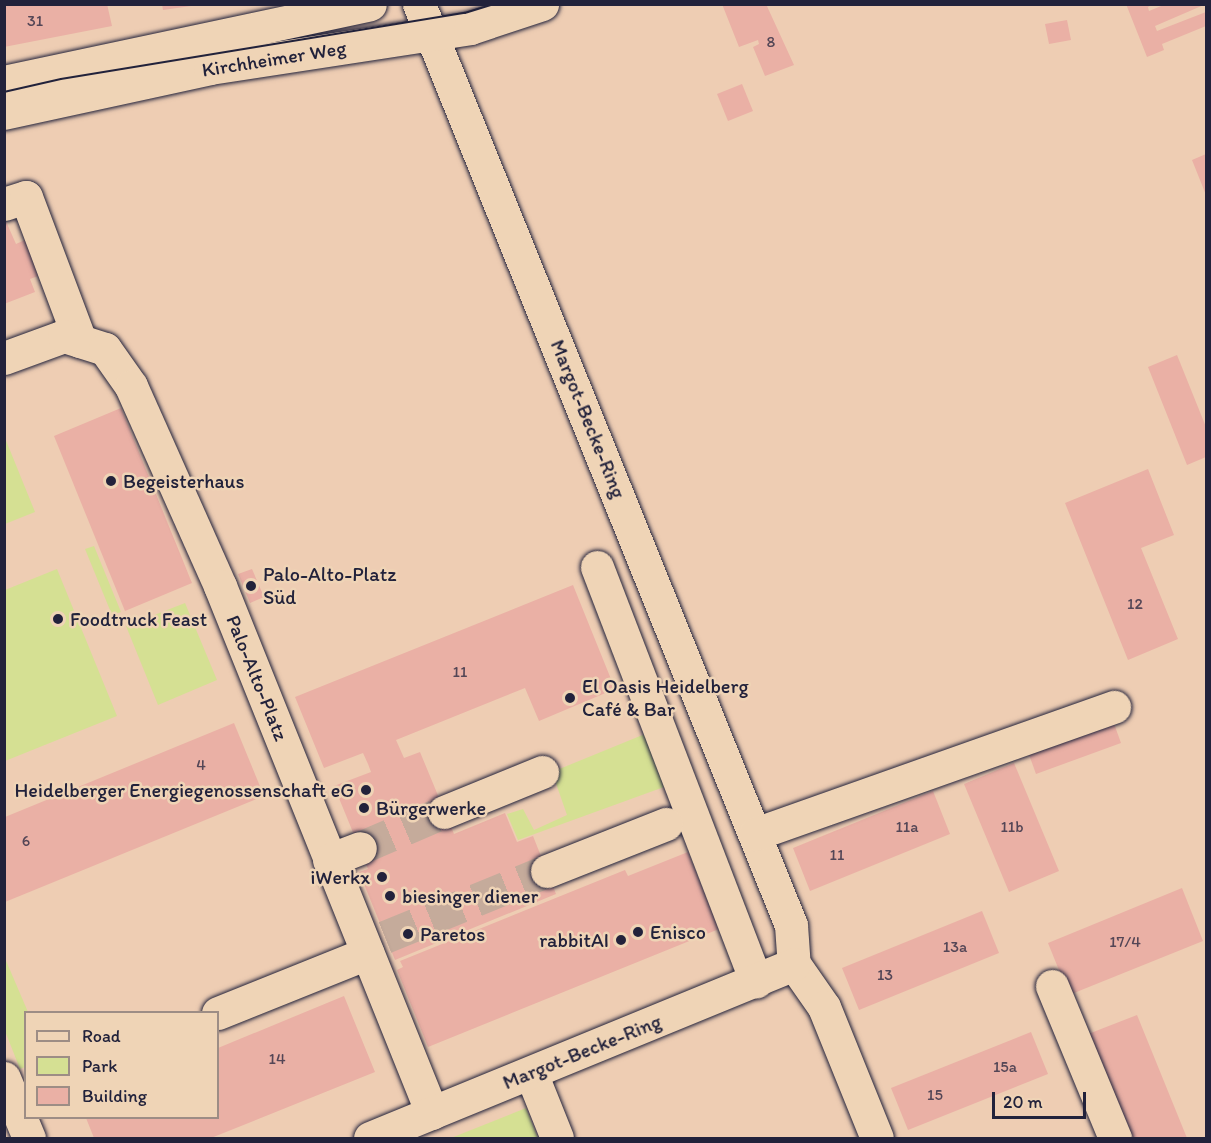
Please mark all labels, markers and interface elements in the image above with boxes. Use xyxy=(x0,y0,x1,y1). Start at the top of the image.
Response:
house number: 31 xyxy=(27,11,43,31)
house number: 8 xyxy=(767,32,775,52)
street label: Kirchheimer Weg xyxy=(200,36,348,82)
street label: Margot-Becke-Ring xyxy=(545,336,631,502)
place label: Begeisterhaus xyxy=(123,469,244,493)
marker: Begeisterhaus xyxy=(104,474,118,488)
place label: Palo-Alto-Platz Süd xyxy=(263,562,396,609)
marker: Palo-Alto-Platz Süd xyxy=(244,579,258,593)
house number: 12 xyxy=(1127,594,1143,614)
place label: Foodtruck Feast xyxy=(70,607,207,631)
marker: Foodtruck Feast xyxy=(51,612,65,626)
street label: Palo-Alto-Platz xyxy=(221,612,293,744)
house number: 11 xyxy=(453,662,467,682)
place label: El Oasis Heidelberg Café & Bar xyxy=(582,674,748,721)
marker: El Oasis Heidelberg Café & Bar xyxy=(563,691,577,705)
house number: 4 xyxy=(196,755,206,775)
place label: Heidelberger Energiegenossenschaft eG xyxy=(14,778,354,802)
marker: Heidelberger Energiegenossenschaft eG xyxy=(359,783,373,797)
place label: Bürgerwerke xyxy=(376,796,486,820)
marker: Bürgerwerke xyxy=(357,801,371,815)
house number: 11a xyxy=(895,817,919,837)
house number: 11b xyxy=(1000,817,1024,837)
house number: 6 xyxy=(22,831,30,851)
house number: 11 xyxy=(830,845,844,865)
place label: iWerkx xyxy=(310,865,370,889)
marker: iWerkx xyxy=(375,870,389,884)
place label: biesinger diener xyxy=(402,884,538,908)
marker: biesinger diener xyxy=(383,889,397,903)
place label: Enisco xyxy=(650,920,706,944)
place label: Paretos xyxy=(420,922,485,946)
marker: Enisco xyxy=(631,925,645,939)
marker: Paretos xyxy=(401,927,415,941)
place label: rabbitAI xyxy=(539,928,609,952)
house number: 17/4 xyxy=(1109,932,1141,952)
marker: rabbitAI xyxy=(614,933,628,947)
house number: 13a xyxy=(943,937,967,957)
house number: 13 xyxy=(877,965,893,985)
street label: Margot-Becke-Ring xyxy=(499,1009,665,1095)
legend xyxy=(24,1011,219,1119)
text: Road xyxy=(82,1025,121,1047)
house number: 14 xyxy=(268,1049,286,1069)
text: Park xyxy=(82,1055,117,1077)
house number: 15a xyxy=(993,1057,1017,1077)
scale bar xyxy=(995,1080,1090,1118)
text: Building xyxy=(82,1085,147,1107)
house number: 15 xyxy=(927,1085,943,1105)
text: 20 m xyxy=(1003,1091,1043,1113)

